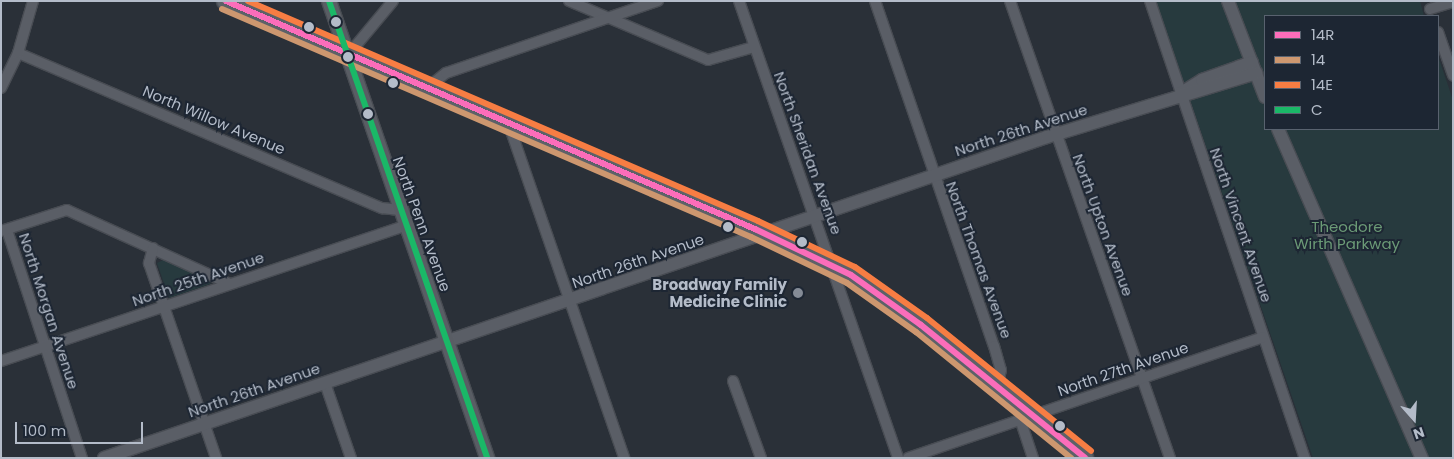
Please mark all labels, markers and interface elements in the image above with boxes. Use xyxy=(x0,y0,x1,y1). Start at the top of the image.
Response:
legend xyxy=(1264,15,1439,130)
unlabelled marker xyxy=(331,17,341,27)
unlabelled marker xyxy=(304,22,314,32)
text: 14R xyxy=(1311,24,1334,45)
text: 14 xyxy=(1311,49,1325,70)
unlabelled marker xyxy=(343,52,353,62)
street label: North Sheridan Avenue xyxy=(770,69,846,237)
text: 14E xyxy=(1311,74,1333,95)
unlabelled marker xyxy=(388,78,398,88)
street label: North Willow Avenue xyxy=(140,82,288,158)
text: C xyxy=(1311,99,1323,120)
street label: North 26th Avenue xyxy=(952,100,1090,160)
unlabelled marker xyxy=(363,109,373,119)
street label: North Vincent Avenue xyxy=(1206,145,1276,305)
street label: North Upton Avenue xyxy=(1069,151,1137,299)
street label: North Penn Avenue xyxy=(389,154,455,294)
street label: North Thomas Avenue xyxy=(942,179,1016,341)
park label: Theodore Wirth Parkway xyxy=(1294,217,1400,252)
unlabelled marker xyxy=(723,222,733,232)
street label: North 26th Avenue xyxy=(570,230,706,292)
street label: North Morgan Avenue xyxy=(15,231,83,391)
unlabelled marker xyxy=(797,237,807,247)
street label: North 25th Avenue xyxy=(130,248,266,310)
place label: Broadway Family Medicine Clinic xyxy=(652,275,787,310)
marker: Broadway Family Medicine Clinic xyxy=(791,286,805,300)
street label: North 27th Avenue xyxy=(1055,338,1191,400)
street label: North 26th Avenue xyxy=(186,359,322,421)
north arrow xyxy=(1389,394,1439,444)
scale bar xyxy=(18,412,145,444)
text: 100 m xyxy=(23,420,66,441)
unlabelled marker xyxy=(1055,421,1065,431)
text: N xyxy=(1411,422,1427,444)

